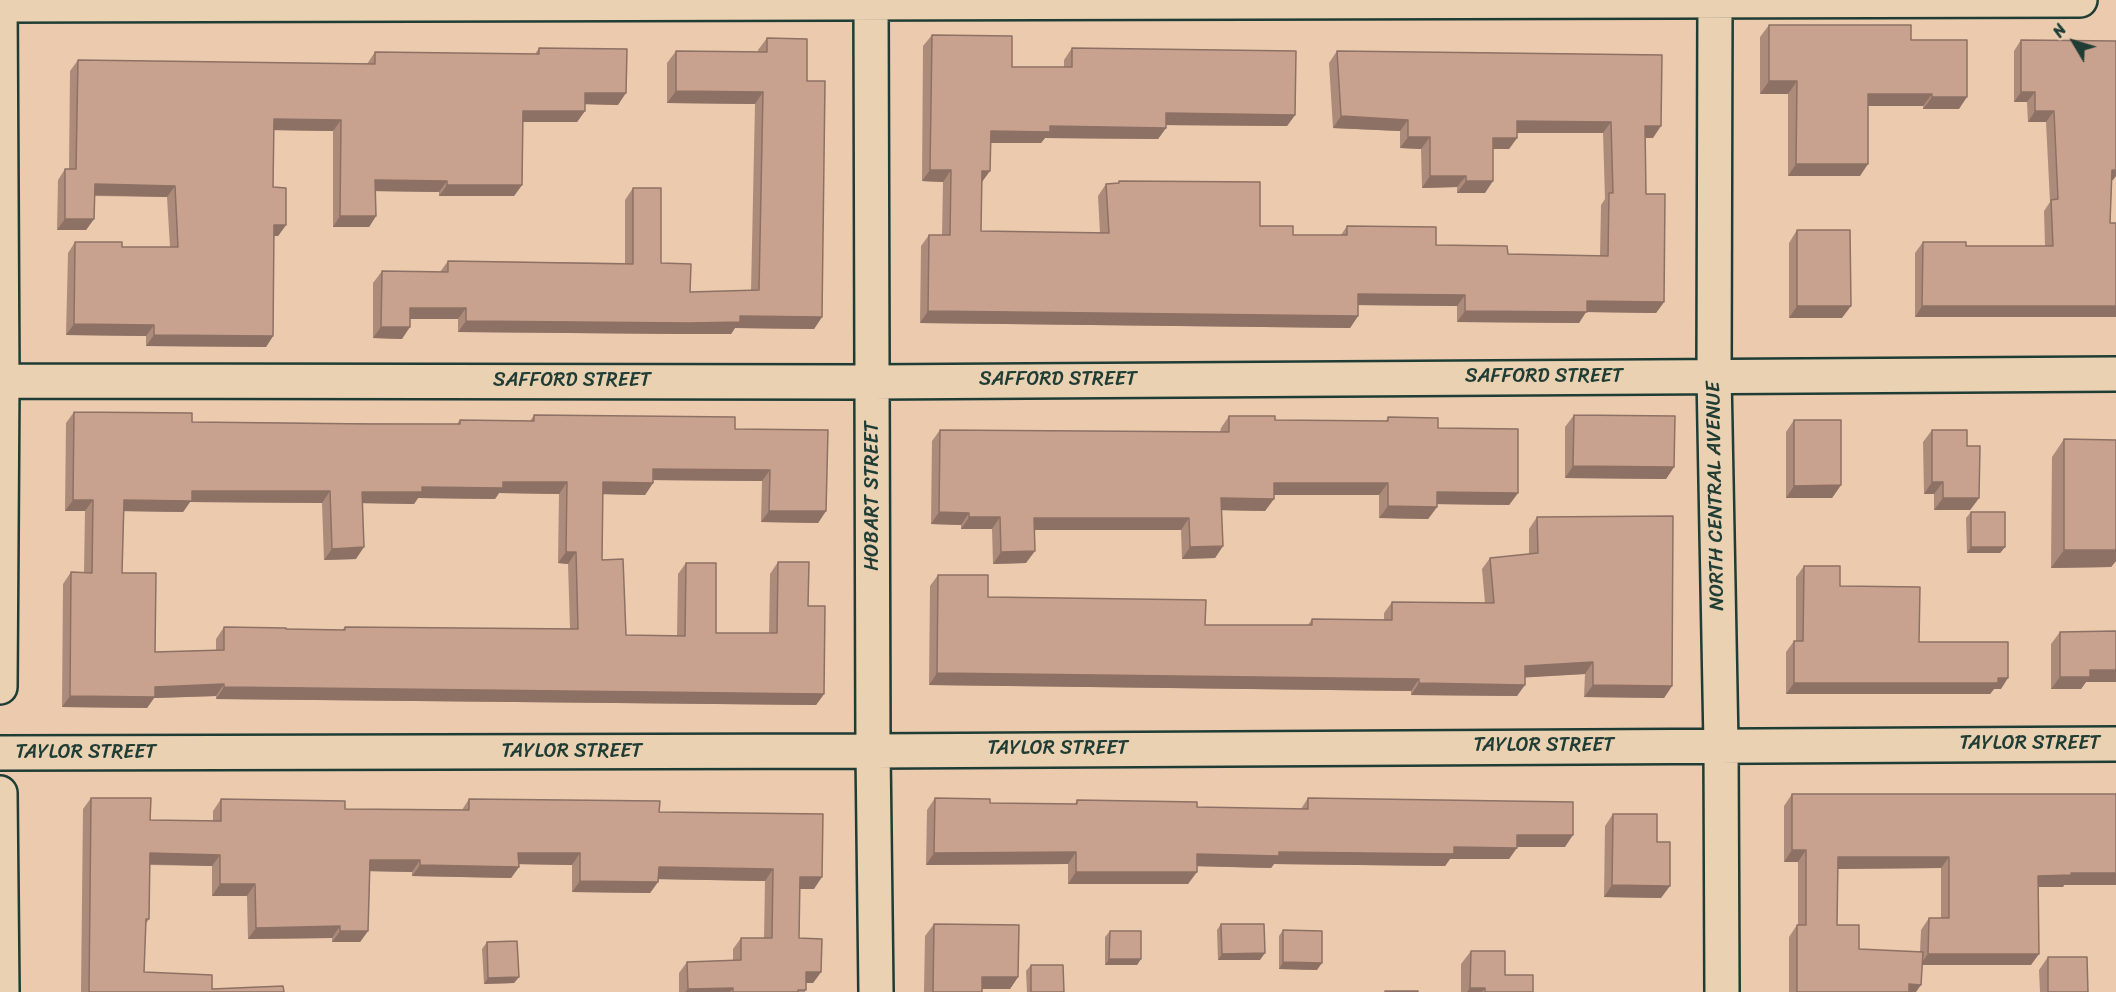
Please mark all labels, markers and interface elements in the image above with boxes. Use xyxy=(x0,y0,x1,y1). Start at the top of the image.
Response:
north arrow xyxy=(2044,12,2104,72)
text: N xyxy=(2045,17,2074,44)
street label: SAFFORD STREET xyxy=(1465,365,1623,389)
street label: SAFFORD STREET xyxy=(979,368,1137,392)
street label: SAFFORD STREET xyxy=(493,369,651,393)
street label: NORTH CENTRAL AVENUE xyxy=(1702,381,1730,611)
street label: HOBART STREET xyxy=(861,421,885,571)
street label: TAYLOR STREET xyxy=(1960,732,2100,756)
street label: TAYLOR STREET xyxy=(1474,734,1614,758)
street label: TAYLOR STREET xyxy=(988,737,1128,761)
street label: TAYLOR STREET xyxy=(502,740,642,764)
street label: TAYLOR STREET xyxy=(16,741,156,765)

